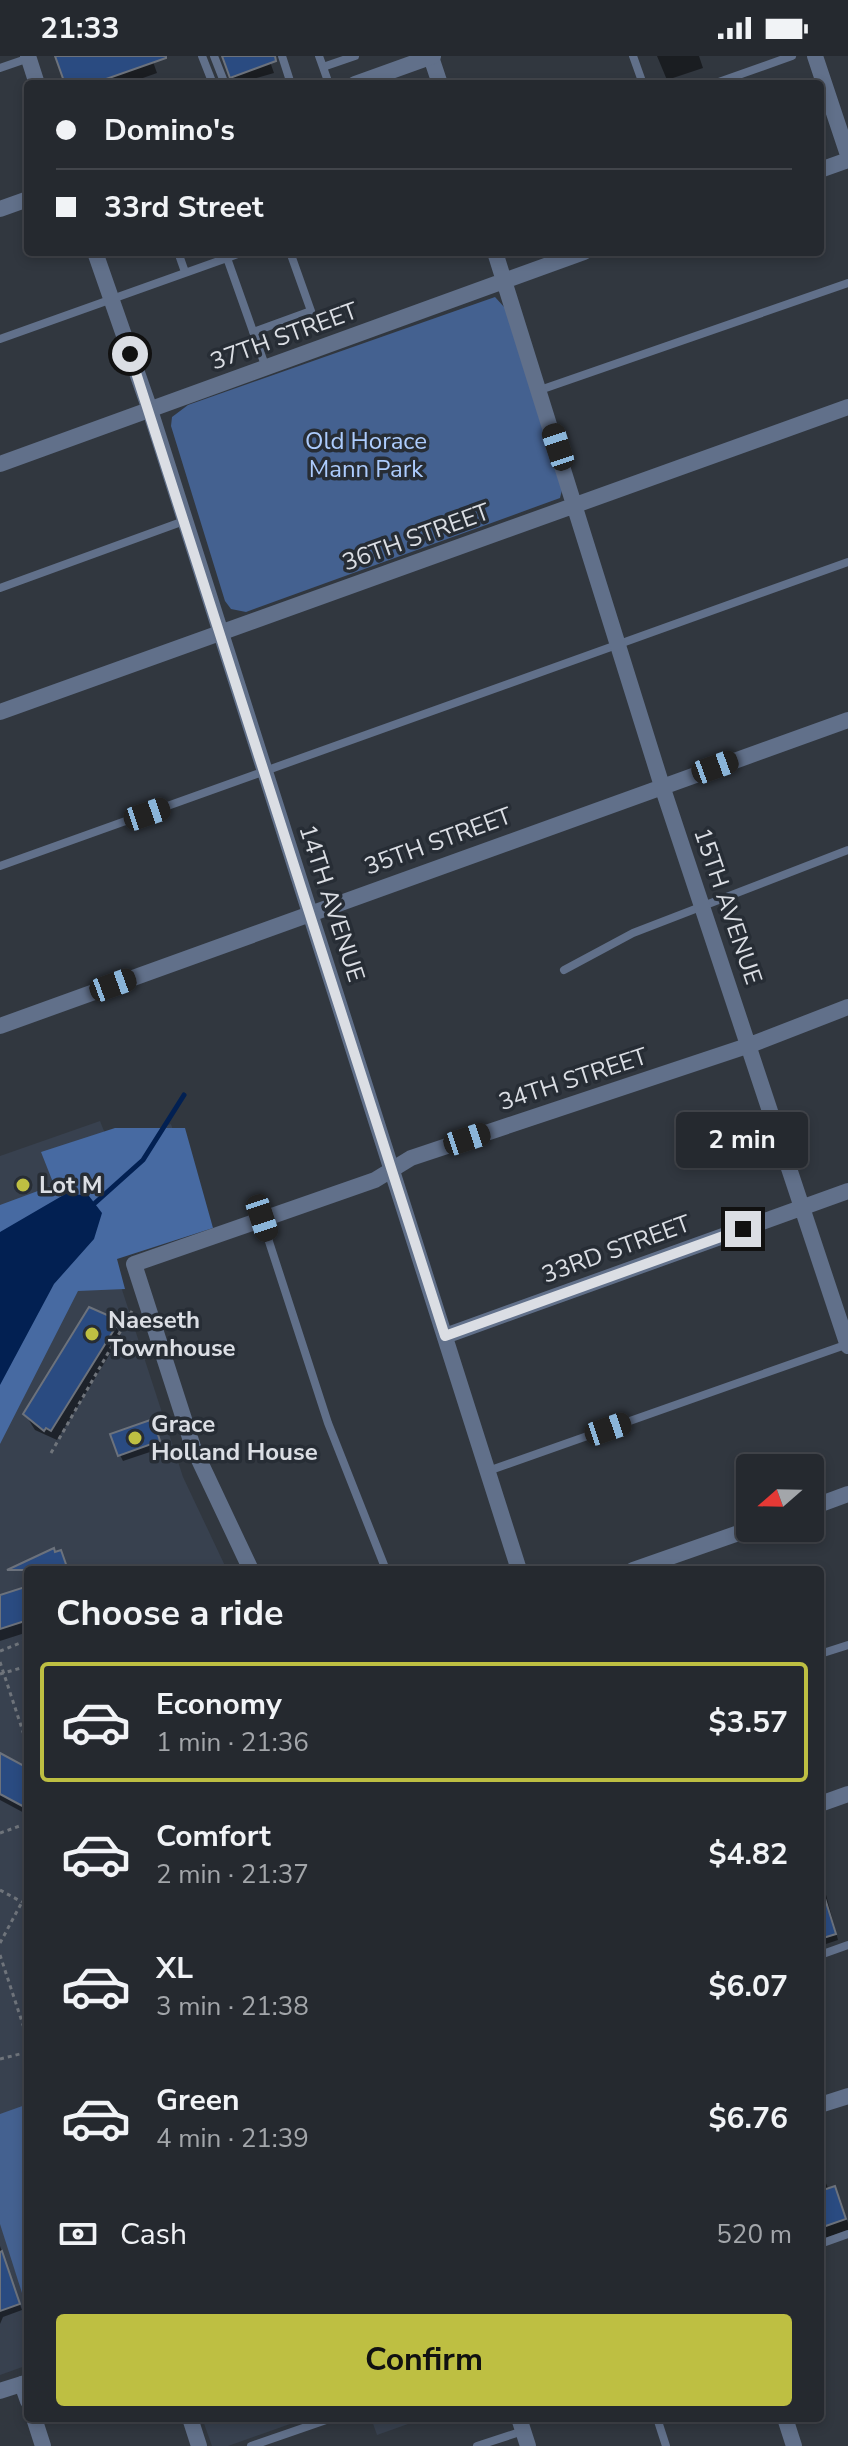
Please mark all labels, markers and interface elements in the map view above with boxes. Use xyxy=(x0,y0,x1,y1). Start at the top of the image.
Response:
text: 21:33 xyxy=(40,8,119,49)
text: Domino's xyxy=(104,110,235,151)
text: 33rd Street xyxy=(104,187,263,228)
street label: 37TH STREET xyxy=(206,294,363,377)
route start xyxy=(112,336,148,372)
car xyxy=(539,420,577,474)
park label: Old Horace Mann Park xyxy=(305,425,427,485)
street label: 36TH STREET xyxy=(338,495,495,578)
car xyxy=(688,748,742,786)
car xyxy=(120,795,174,833)
street label: 35TH STREET xyxy=(360,799,517,882)
street label: 14TH AVENUE xyxy=(292,820,372,986)
street label: 15TH AVENUE xyxy=(686,823,770,989)
car xyxy=(86,966,140,1004)
street label: 34TH STREET xyxy=(494,1040,652,1118)
callout: 2 min xyxy=(677,1113,809,1169)
car xyxy=(440,1120,494,1158)
text: 2 min xyxy=(708,1122,776,1157)
place label: Lot M xyxy=(39,1169,103,1201)
marker: Lot M xyxy=(14,1176,32,1194)
car xyxy=(243,1191,281,1245)
street label: 33RD STREET xyxy=(537,1207,695,1291)
route end xyxy=(725,1211,761,1247)
place label: Naeseth Townhouse xyxy=(108,1304,236,1364)
marker: Naeseth Townhouse xyxy=(83,1325,101,1343)
place label: Grace Holland House xyxy=(151,1408,318,1468)
car xyxy=(581,1410,635,1448)
marker: Grace Holland House xyxy=(126,1429,144,1447)
north arrow xyxy=(736,1454,824,1542)
map controls xyxy=(736,1454,824,1542)
text: Choose a ride xyxy=(56,1589,284,1638)
text: Economy xyxy=(156,1684,282,1725)
icon: car xyxy=(60,1686,132,1758)
text: $3.57 xyxy=(709,1702,788,1743)
text: 1 min · 21:36 xyxy=(156,1725,309,1760)
text: Comfort xyxy=(156,1816,271,1857)
icon: car xyxy=(60,1818,132,1890)
text: $4.82 xyxy=(709,1834,788,1875)
text: 2 min · 21:37 xyxy=(156,1857,309,1892)
text: XL xyxy=(156,1948,193,1989)
icon: car xyxy=(60,1950,132,2022)
text: $6.07 xyxy=(709,1966,788,2007)
text: 3 min · 21:38 xyxy=(156,1989,309,2024)
text: Green xyxy=(156,2080,240,2121)
icon: car xyxy=(60,2082,132,2154)
text: $6.76 xyxy=(709,2098,788,2139)
text: 4 min · 21:39 xyxy=(156,2121,309,2156)
icon: cash xyxy=(56,2212,100,2256)
text: Cash xyxy=(120,2214,187,2255)
text: 520 m xyxy=(716,2217,792,2252)
button: Confirm xyxy=(56,2314,792,2406)

